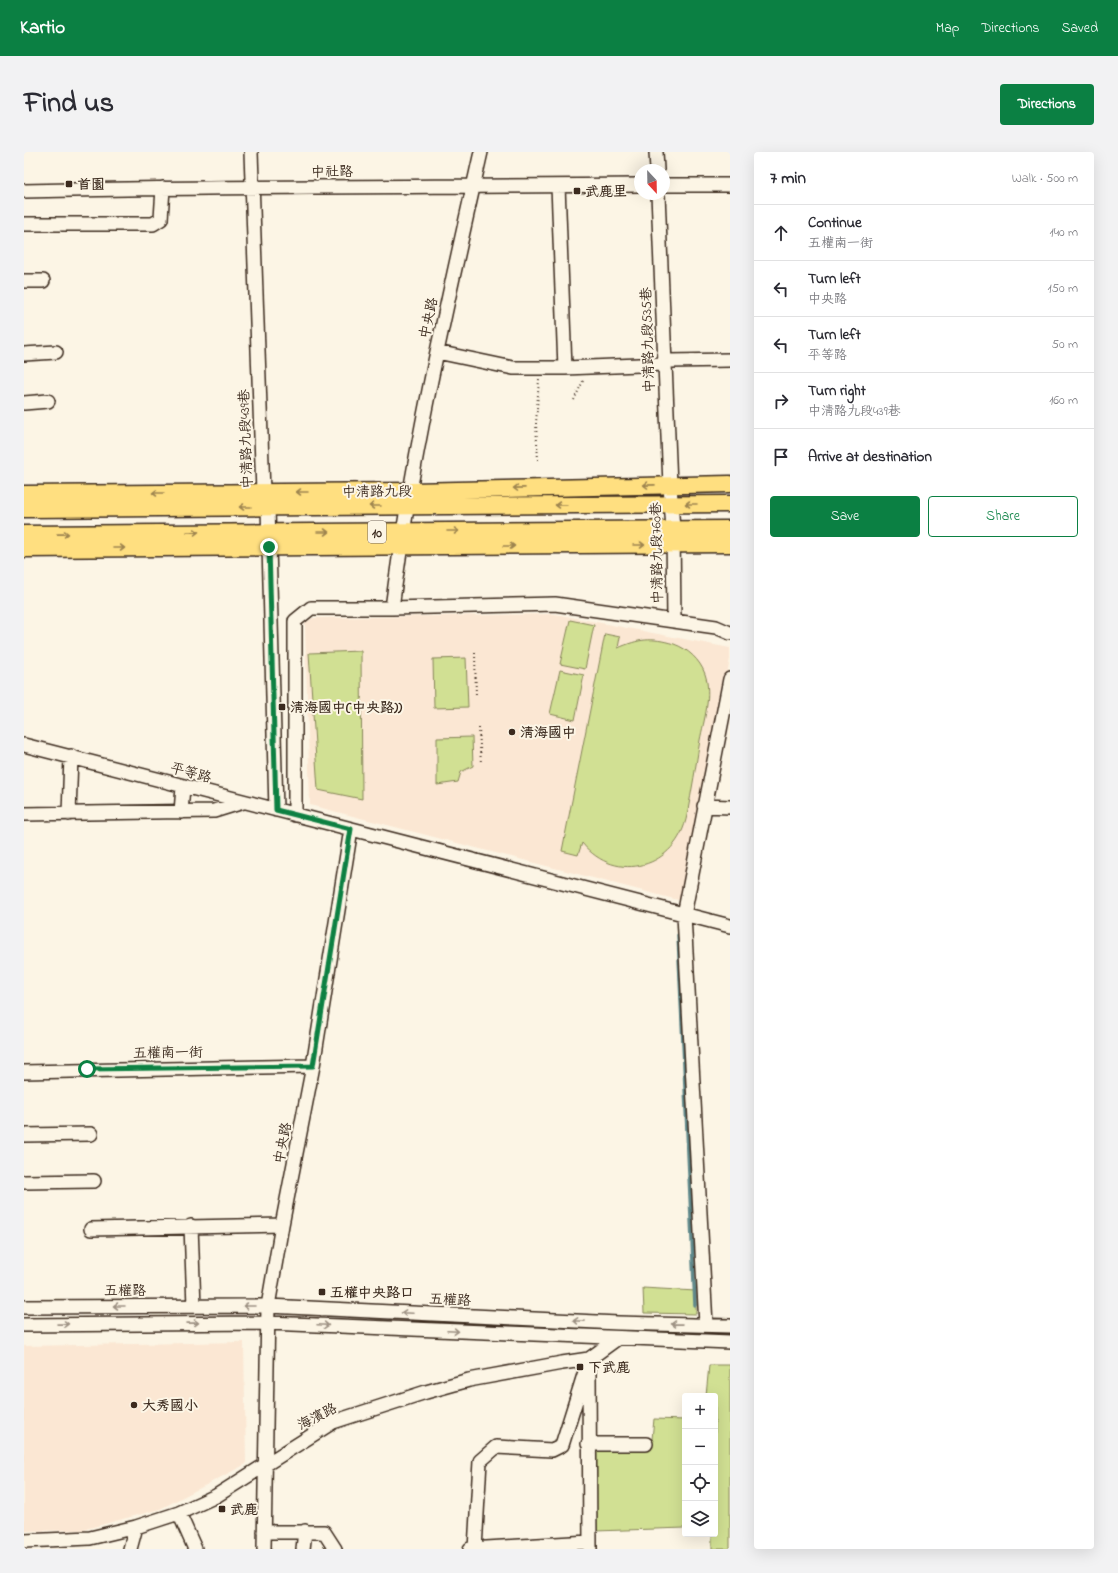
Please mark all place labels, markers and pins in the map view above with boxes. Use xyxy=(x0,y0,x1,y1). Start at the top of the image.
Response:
place label: 首園 xyxy=(77,175,105,196)
marker: 首園 xyxy=(64,179,74,189)
place label: 武鹿里 xyxy=(585,182,627,203)
marker: 武鹿里 xyxy=(572,186,582,196)
place label: 清海國中(中央路)) xyxy=(290,698,403,719)
marker: 清海國中(中央路)) xyxy=(277,702,287,712)
place label: 清海國中 xyxy=(520,723,576,744)
marker: 清海國中 xyxy=(507,727,517,737)
place label: 五權中央路口 xyxy=(330,1283,414,1304)
marker: 五權中央路口 xyxy=(317,1287,327,1297)
place label: 下武鹿 xyxy=(588,1358,630,1379)
marker: 下武鹿 xyxy=(575,1362,585,1372)
place label: 大秀國小 xyxy=(142,1396,198,1417)
marker: 大秀國小 xyxy=(129,1400,139,1410)
place label: 武鹿 xyxy=(230,1500,258,1521)
marker: 武鹿 xyxy=(217,1504,227,1514)

